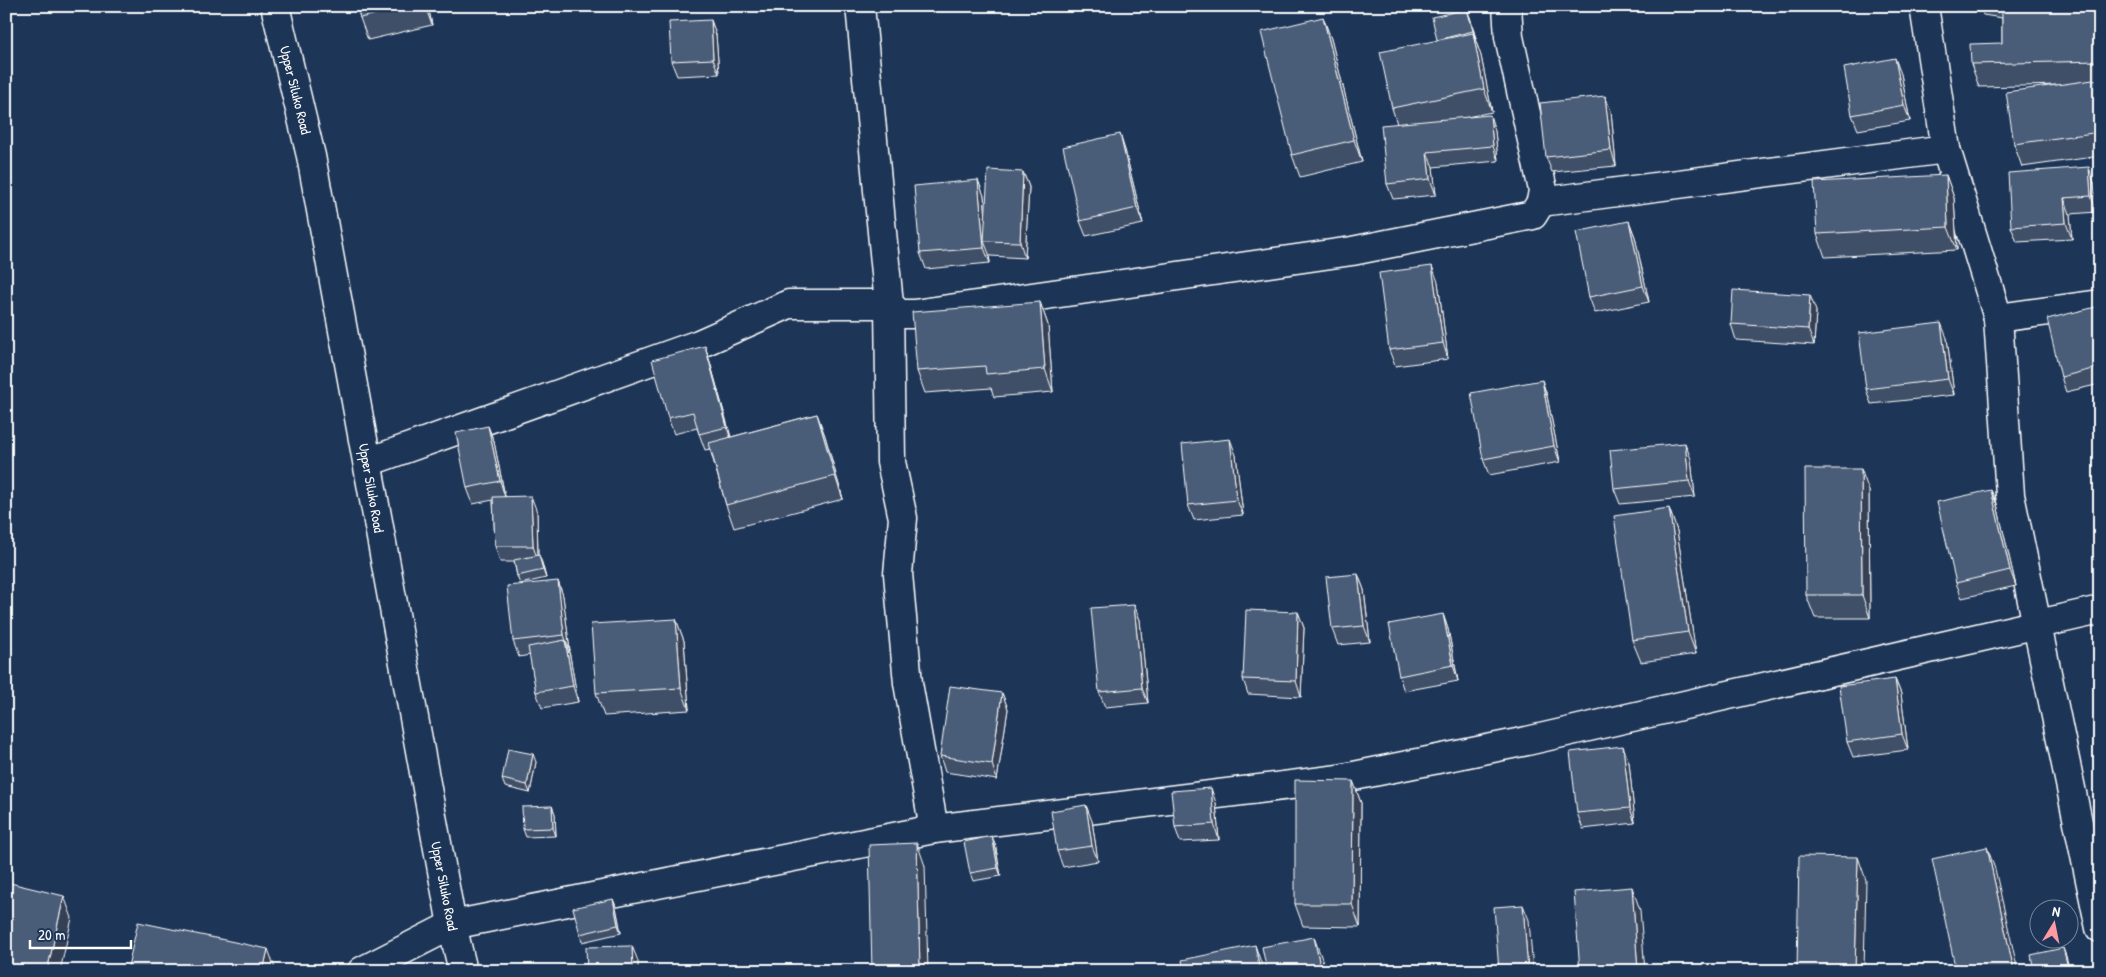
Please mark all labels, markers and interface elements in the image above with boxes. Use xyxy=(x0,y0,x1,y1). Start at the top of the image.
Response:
street label: Upper Siluko Road xyxy=(275,44,316,137)
street label: Upper Siluko Road xyxy=(354,442,389,535)
street label: Upper Siluko Road xyxy=(426,840,463,933)
north arrow xyxy=(2028,900,2078,950)
text: N xyxy=(2051,901,2062,921)
scale bar xyxy=(30,917,131,949)
text: 20 m xyxy=(38,924,65,945)

